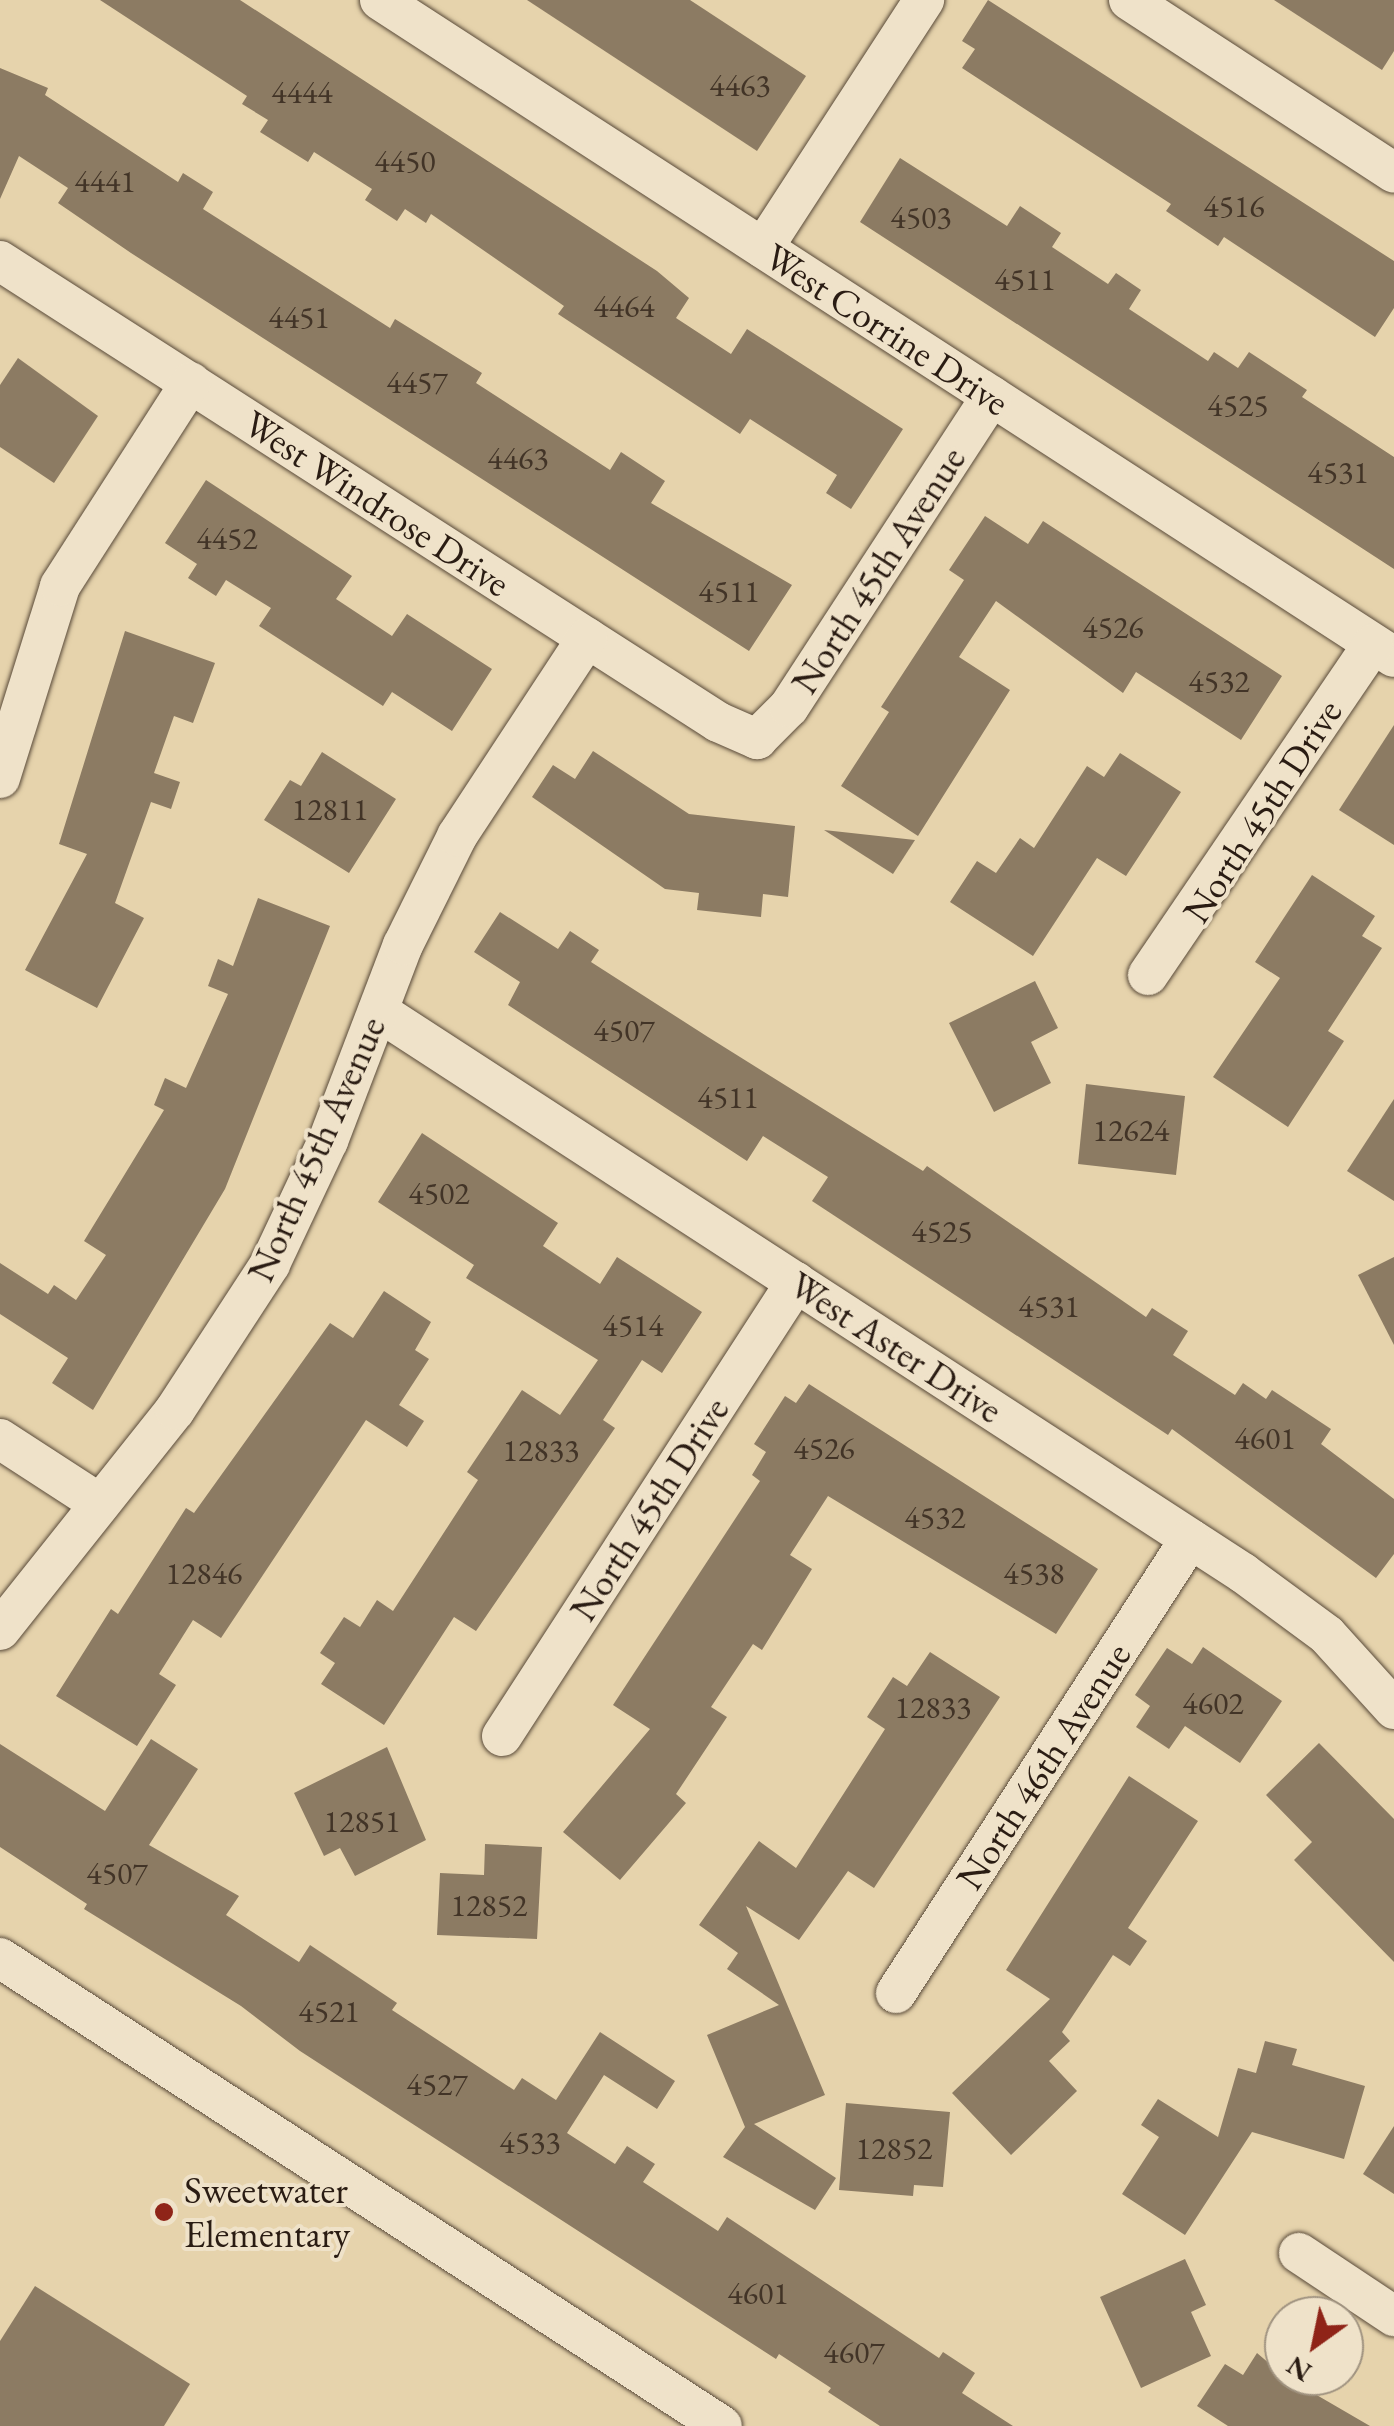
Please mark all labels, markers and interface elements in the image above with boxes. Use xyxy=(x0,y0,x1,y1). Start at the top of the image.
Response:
house number: 4463 xyxy=(709,66,771,104)
house number: 4444 xyxy=(271,73,333,111)
house number: 4450 xyxy=(374,142,436,180)
house number: 4441 xyxy=(74,162,136,200)
house number: 4516 xyxy=(1203,187,1265,225)
house number: 4503 xyxy=(890,198,952,236)
street label: West Corrine Drive xyxy=(756,233,1018,425)
house number: 4511 xyxy=(994,260,1056,298)
house number: 4464 xyxy=(593,287,655,325)
house number: 4451 xyxy=(268,298,330,336)
house number: 4457 xyxy=(386,363,448,401)
house number: 4525 xyxy=(1207,386,1269,424)
street label: West Windrose Drive xyxy=(236,400,518,606)
street label: North 45th Avenue xyxy=(781,438,975,702)
house number: 4463 xyxy=(487,439,549,477)
house number: 4531 xyxy=(1307,453,1369,491)
house number: 4452 xyxy=(196,519,258,557)
house number: 4511 xyxy=(698,572,760,610)
house number: 4526 xyxy=(1082,608,1144,646)
house number: 4532 xyxy=(1188,662,1250,700)
street label: North 45th Drive xyxy=(1173,691,1351,931)
house number: 12811 xyxy=(292,790,368,828)
street label: North 45th Avenue xyxy=(237,1009,395,1289)
house number: 4507 xyxy=(593,1011,655,1049)
house number: 4511 xyxy=(697,1078,759,1116)
house number: 12624 xyxy=(1093,1111,1169,1149)
house number: 4502 xyxy=(408,1174,470,1212)
house number: 4525 xyxy=(911,1212,973,1250)
street label: West Aster Drive xyxy=(781,1261,1011,1433)
house number: 4531 xyxy=(1018,1287,1080,1325)
house number: 4514 xyxy=(602,1306,664,1344)
street label: North 45th Drive xyxy=(560,1389,738,1629)
house number: 4601 xyxy=(1234,1419,1296,1457)
house number: 4526 xyxy=(793,1429,855,1467)
house number: 12833 xyxy=(503,1431,579,1469)
house number: 4532 xyxy=(904,1498,966,1536)
house number: 12846 xyxy=(166,1554,242,1592)
house number: 4538 xyxy=(1003,1554,1065,1592)
street label: North 46th Avenue xyxy=(946,1634,1140,1898)
house number: 4602 xyxy=(1182,1684,1244,1722)
house number: 12833 xyxy=(895,1688,971,1726)
house number: 12851 xyxy=(324,1802,400,1840)
house number: 4507 xyxy=(86,1854,148,1892)
house number: 12852 xyxy=(451,1886,527,1924)
house number: 4521 xyxy=(298,1992,360,2030)
house number: 4527 xyxy=(406,2065,468,2103)
house number: 4533 xyxy=(499,2123,561,2161)
house number: 12852 xyxy=(856,2129,932,2167)
place label: Sweetwater Elementary xyxy=(184,2167,350,2256)
marker: Sweetwater Elementary xyxy=(153,2201,175,2223)
house number: 4601 xyxy=(727,2274,789,2312)
north arrow xyxy=(1264,2296,1364,2396)
house number: 4607 xyxy=(823,2333,885,2371)
text: N xyxy=(1279,2348,1318,2391)

